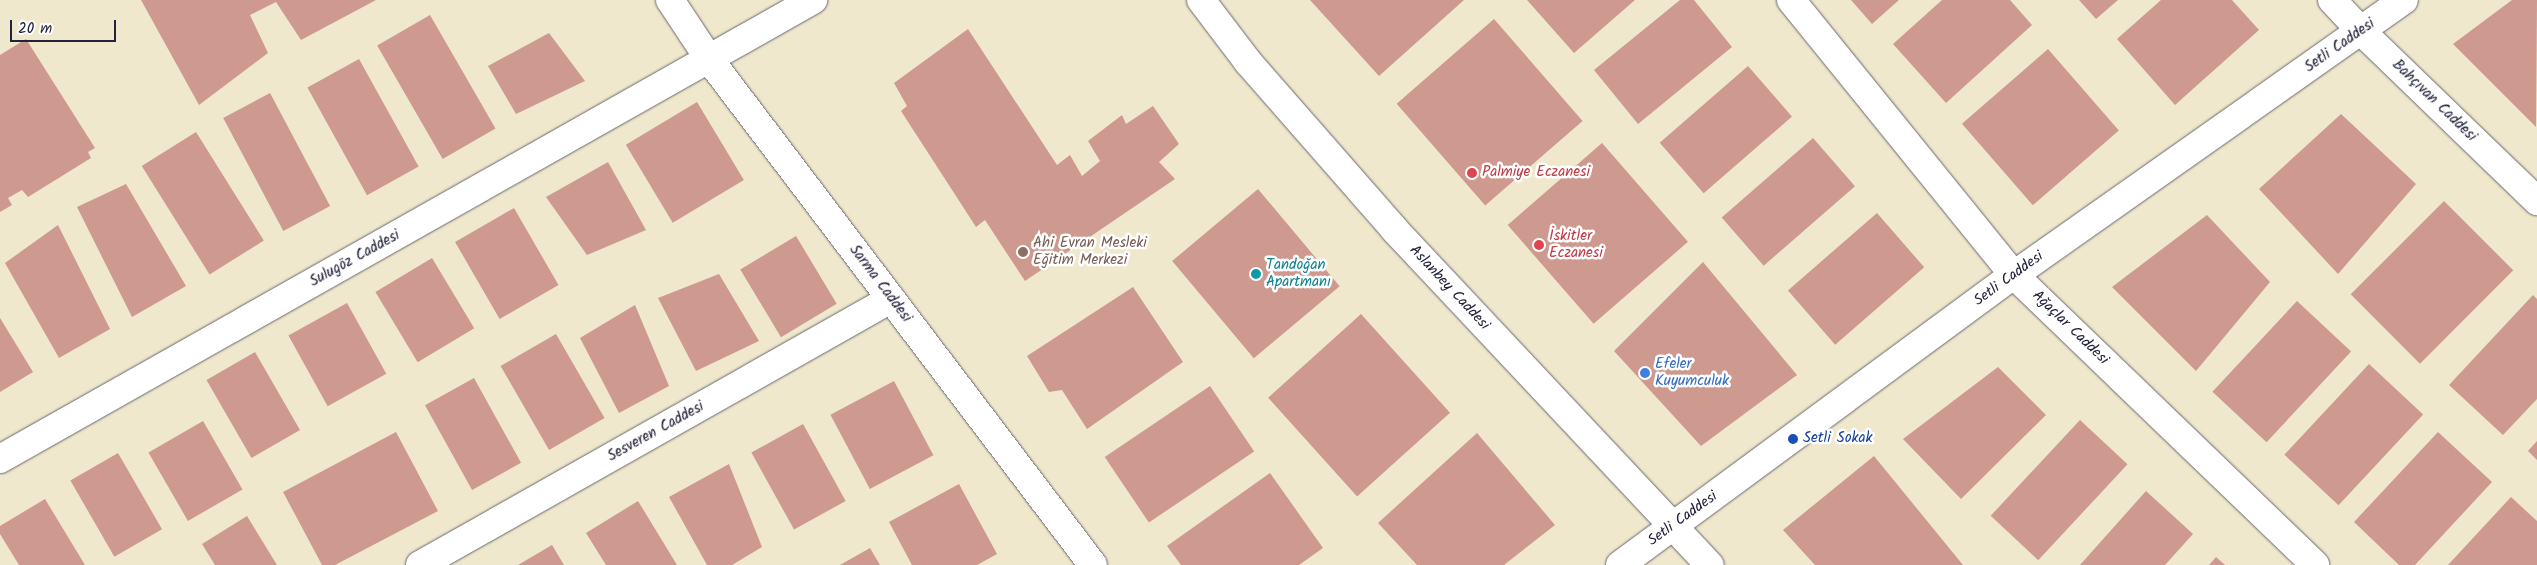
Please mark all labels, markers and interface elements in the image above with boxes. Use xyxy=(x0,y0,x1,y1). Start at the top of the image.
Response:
scale bar xyxy=(12,10,119,42)
street label: Setli Caddesi xyxy=(2301,15,2379,77)
text: 20 m xyxy=(18,17,52,41)
street label: Bahçıvan Caddesi xyxy=(2388,56,2480,146)
place label: Palmiye Eczanesi xyxy=(1482,164,1590,182)
marker: Palmiye Eczanesi xyxy=(1466,167,1478,179)
street label: Sulugöz Caddesi xyxy=(307,227,403,291)
place label: İskitler Eczanesi xyxy=(1549,227,1603,262)
place label: Ahi Evran Mesleki Eğitim Merkezi xyxy=(1033,234,1147,269)
marker: İskitler Eczanesi xyxy=(1533,239,1545,251)
street label: Sarma Caddesi xyxy=(845,242,915,326)
street label: Aslanbey Caddesi xyxy=(1405,242,1493,334)
marker: Ahi Evran Mesleki Eğitim Merkezi xyxy=(1017,246,1029,258)
street label: Setli Caddesi xyxy=(1971,248,2047,310)
place label: Tandoğan Apartmanı xyxy=(1266,256,1331,291)
marker: Tandoğan Apartmanı xyxy=(1250,268,1262,280)
street label: Ağaçlar Caddesi xyxy=(2028,287,2112,369)
place label: Efeler Kuyumculuk xyxy=(1655,355,1729,390)
marker: Efeler Kuyumculuk xyxy=(1639,367,1651,379)
street label: Sesveren Caddesi xyxy=(605,398,707,466)
place label: Setli Sokak xyxy=(1803,430,1873,448)
marker: Setli Sokak xyxy=(1787,433,1799,445)
street label: Setli Caddesi xyxy=(1645,488,1721,550)

